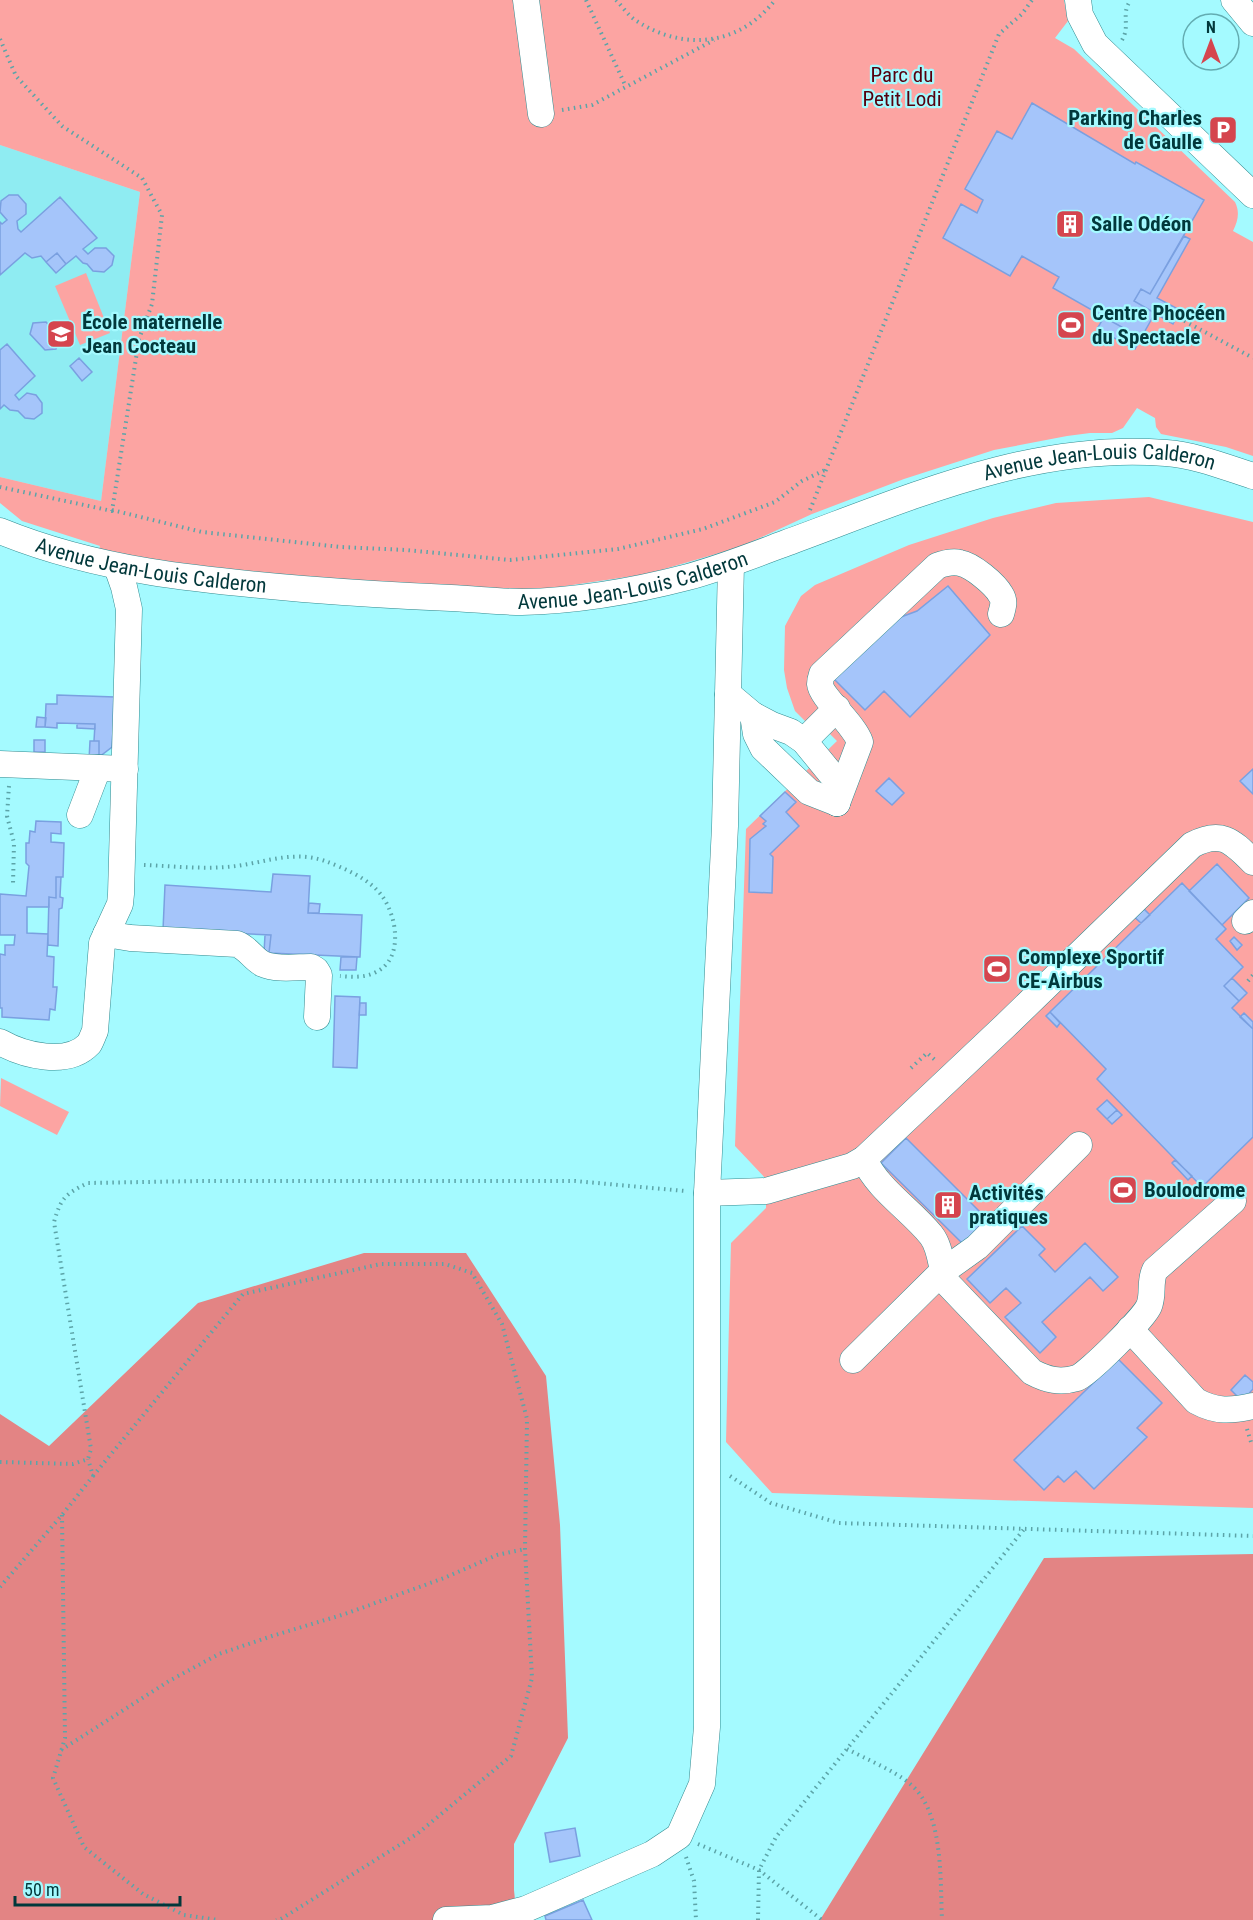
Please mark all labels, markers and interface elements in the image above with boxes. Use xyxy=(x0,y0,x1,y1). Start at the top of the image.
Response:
north arrow xyxy=(1181,12,1241,72)
text: N xyxy=(1206,18,1216,37)
park label: Parc du Petit Lodi xyxy=(862,63,942,111)
place label: Parking Charles de Gaulle xyxy=(1068,106,1202,154)
parking icon: Parking Charles de Gaulle xyxy=(1207,114,1239,146)
building icon: Salle Odéon xyxy=(1054,208,1086,240)
place label: Salle Odéon xyxy=(1091,212,1192,236)
place label: Centre Phocéen du Spectacle xyxy=(1092,301,1225,349)
sports icon: Centre Phocéen du Spectacle xyxy=(1055,309,1087,341)
place label: École maternelle Jean Cocteau xyxy=(82,310,222,358)
school or university icon: École maternelle Jean Cocteau xyxy=(45,318,77,350)
street label: Avenue Jean-Louis Calderon xyxy=(981,440,1218,485)
street label: Avenue Jean-Louis Calderon xyxy=(33,533,268,598)
street label: Avenue Jean-Louis Calderon xyxy=(517,546,751,614)
place label: Complexe Sportif CE-Airbus xyxy=(1018,945,1164,993)
sports icon: Complexe Sportif CE-Airbus xyxy=(981,953,1013,985)
sports icon: Boulodrome xyxy=(1107,1174,1139,1206)
place label: Boulodrome xyxy=(1144,1178,1245,1202)
place label: Activités pratiques xyxy=(969,1181,1048,1229)
building icon: Activités pratiques xyxy=(932,1189,964,1221)
scale bar xyxy=(15,1869,180,1907)
text: 50 m xyxy=(24,1879,59,1900)

